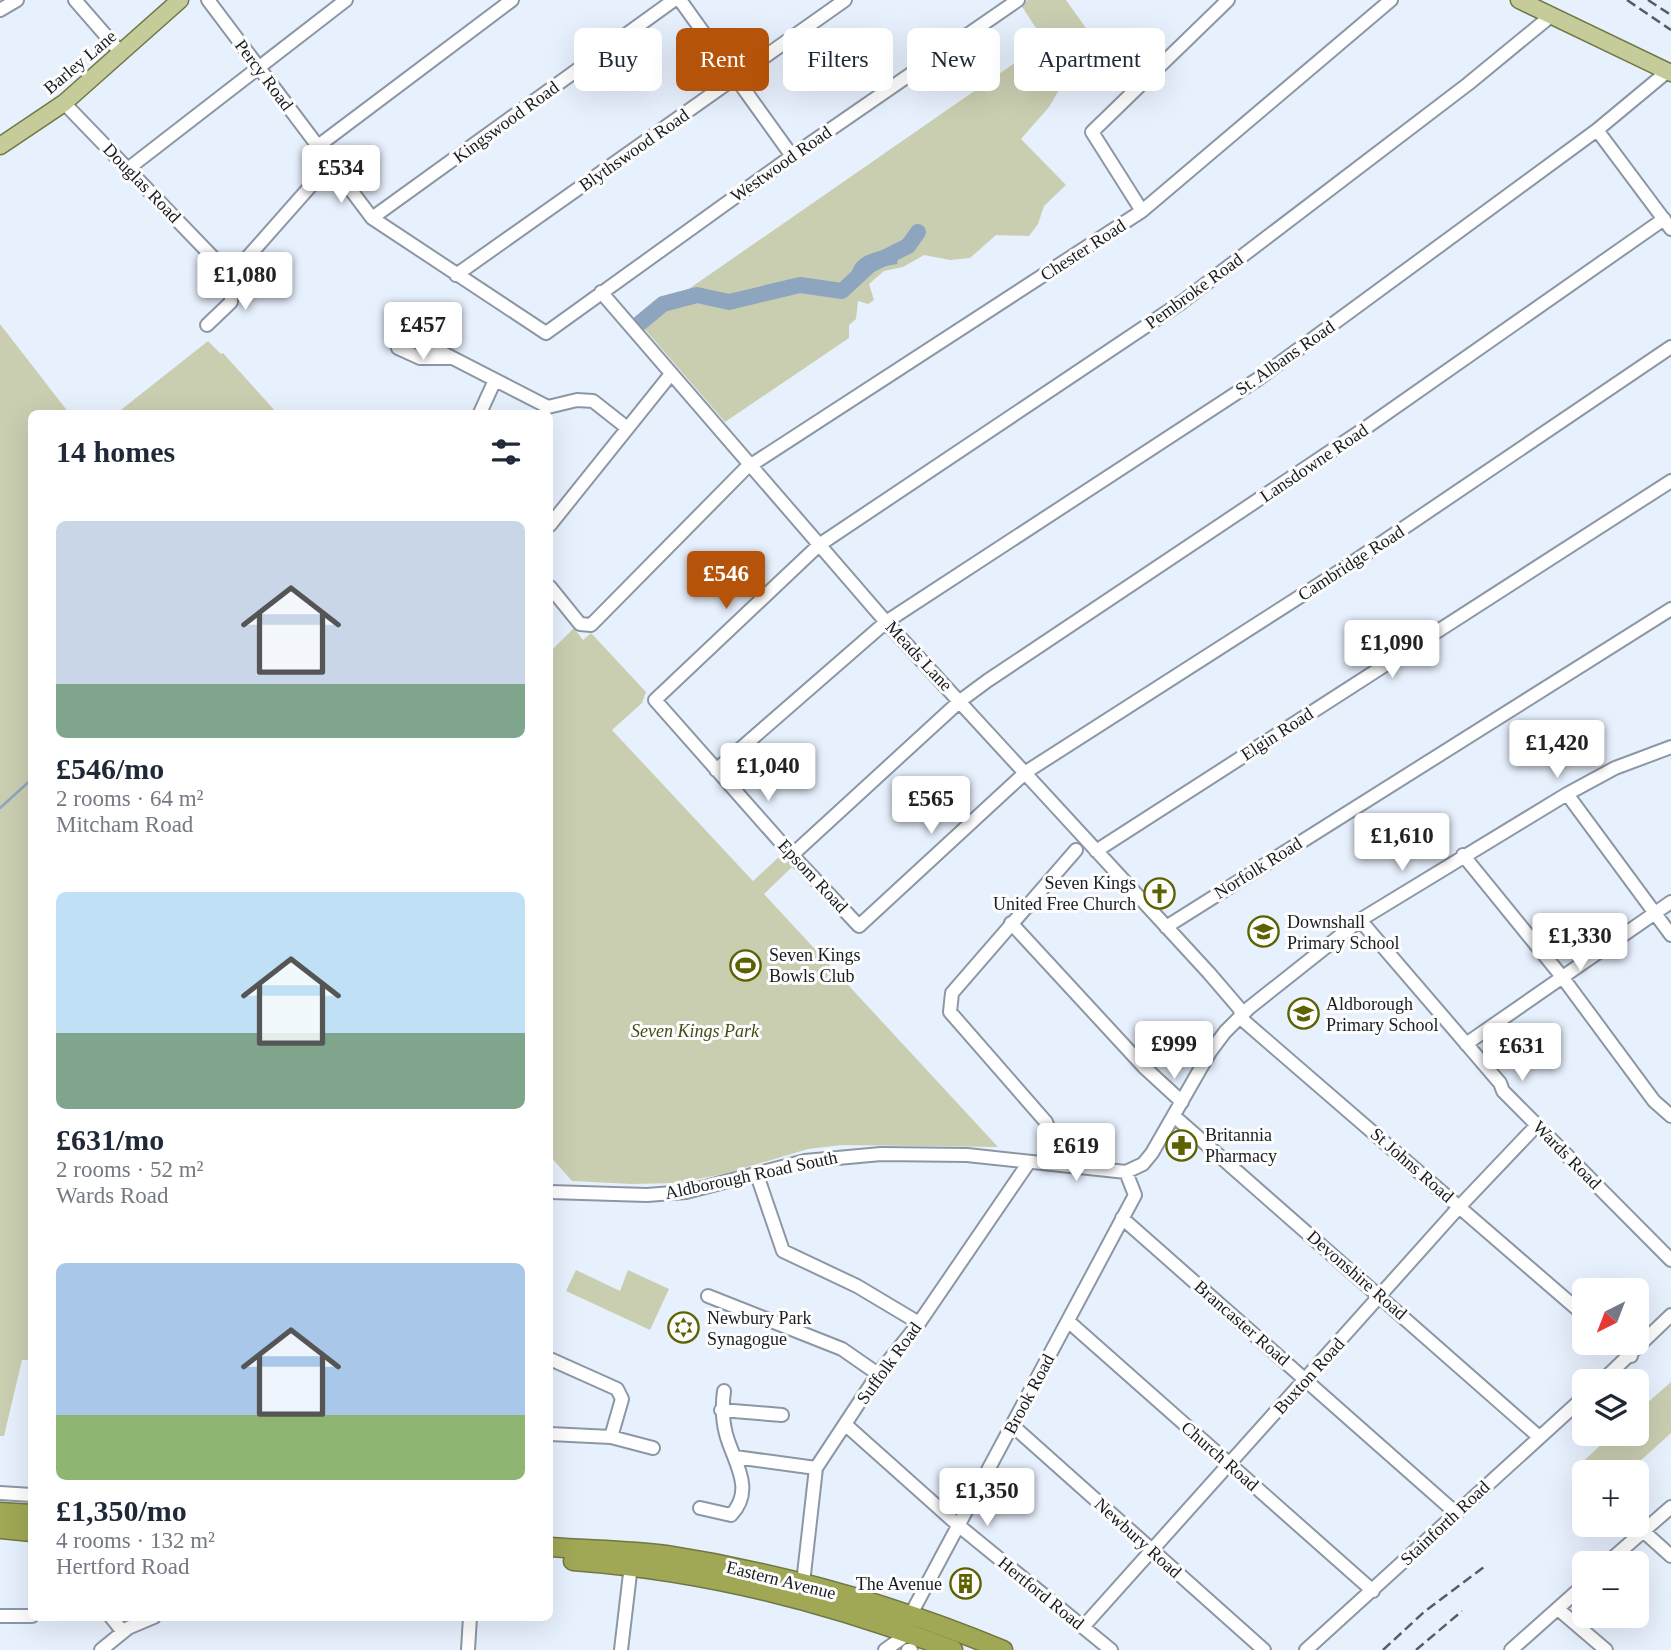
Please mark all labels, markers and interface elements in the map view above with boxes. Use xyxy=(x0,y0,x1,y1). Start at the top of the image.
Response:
street label: Barley Lane xyxy=(40,26,120,98)
chip: Buy xyxy=(574,28,662,91)
chip: Rent xyxy=(676,28,769,91)
chip: Filters xyxy=(783,28,893,91)
chip: New xyxy=(907,28,1000,91)
chip: Apartment xyxy=(1014,28,1165,91)
street label: Percy Road xyxy=(231,36,297,114)
street label: Kingswood Road xyxy=(449,77,563,167)
street label: Blythswood Road xyxy=(575,105,693,195)
street label: Westwood Road xyxy=(727,122,835,206)
street label: Douglas Road xyxy=(99,139,185,227)
pin: £534 xyxy=(300,146,382,205)
text: £534 xyxy=(318,155,364,180)
street label: Chester Road xyxy=(1037,215,1129,285)
street label: Pembroke Road xyxy=(1141,249,1247,333)
pin: £1,080 xyxy=(188,252,302,312)
text: £1,080 xyxy=(213,262,277,287)
pin: £457 xyxy=(382,302,464,362)
text: £457 xyxy=(400,312,446,337)
street label: St. Albans Road xyxy=(1232,316,1338,400)
street label: Lansdowne Road xyxy=(1256,420,1372,506)
icon: filters xyxy=(487,433,525,471)
text: 14 homes xyxy=(56,435,175,468)
street label: Cambridge Road xyxy=(1294,521,1408,605)
pin: £546 xyxy=(685,552,767,611)
text: £546 xyxy=(703,561,749,586)
icon: home xyxy=(228,567,354,693)
street label: Meads Lane xyxy=(882,617,956,695)
pin: £1,090 xyxy=(1335,620,1449,680)
text: £1,090 xyxy=(1360,630,1424,655)
street label: Elgin Road xyxy=(1237,703,1317,765)
pin: £1,420 xyxy=(1500,720,1614,780)
text: £1,420 xyxy=(1525,730,1589,755)
pin: £1,040 xyxy=(711,744,825,803)
text: £546/mo xyxy=(56,752,164,785)
text: £1,040 xyxy=(736,753,800,778)
pin: £565 xyxy=(890,776,972,836)
text: 2 rooms · 64 m² xyxy=(56,786,203,811)
text: £565 xyxy=(908,786,954,811)
text: Mitcham Road xyxy=(56,812,193,837)
pin: £1,610 xyxy=(1345,814,1459,873)
text: £1,610 xyxy=(1370,823,1434,848)
street label: Norfolk Road xyxy=(1211,833,1305,903)
street label: Epsom Road xyxy=(774,835,852,917)
place label: Seven Kings United Free Church xyxy=(993,873,1136,914)
church icon: Seven Kings United Free Church xyxy=(1142,876,1176,910)
place label: Downshall Primary School xyxy=(1287,912,1400,953)
pin: £1,330 xyxy=(1523,914,1637,973)
school or university icon: Downshall Primary School xyxy=(1247,915,1281,949)
text: £1,330 xyxy=(1548,923,1612,948)
icon: home xyxy=(228,938,354,1064)
place label: Seven Kings Bowls Club xyxy=(769,945,861,986)
sports icon: Seven Kings Bowls Club xyxy=(729,948,763,982)
place label: Aldborough Primary School xyxy=(1326,994,1439,1035)
school or university icon: Aldborough Primary School xyxy=(1286,997,1320,1031)
park label: Seven Kings Park xyxy=(631,1021,760,1041)
pin: £999 xyxy=(1133,1021,1215,1081)
pin: £631 xyxy=(1481,1024,1563,1083)
text: £999 xyxy=(1151,1031,1197,1056)
text: £631 xyxy=(1499,1033,1545,1058)
street label: Wards Road xyxy=(1529,1117,1605,1193)
text: £631/mo xyxy=(56,1123,164,1156)
pin: £619 xyxy=(1035,1124,1117,1183)
street label: St Johns Road xyxy=(1367,1124,1457,1206)
place label: Britannia Pharmacy xyxy=(1205,1125,1277,1166)
pharmacy icon: Britannia Pharmacy xyxy=(1165,1128,1199,1162)
text: £619 xyxy=(1053,1133,1099,1158)
street label: Aldborough Road South xyxy=(663,1147,839,1203)
text: 2 rooms · 52 m² xyxy=(56,1157,203,1182)
text: Wards Road xyxy=(56,1183,168,1208)
street label: Devonshire Road xyxy=(1303,1226,1411,1324)
street label: Brancaster Road xyxy=(1190,1276,1294,1370)
north arrow xyxy=(1572,1278,1648,1354)
map controls xyxy=(1572,1278,1649,1628)
place label: Newbury Park Synagogue xyxy=(707,1308,811,1349)
icon: home xyxy=(228,1309,354,1435)
synagogue icon: Newbury Park Synagogue xyxy=(667,1311,701,1345)
street label: Suffolk Road xyxy=(853,1318,925,1408)
street label: Buxton Road xyxy=(1270,1334,1348,1418)
street label: Brook Road xyxy=(1000,1351,1058,1437)
button: layers xyxy=(1572,1369,1649,1446)
street label: Church Road xyxy=(1177,1417,1263,1495)
button: + xyxy=(1572,1460,1649,1537)
pin: £1,350 xyxy=(930,1468,1044,1528)
street label: Stainforth Road xyxy=(1396,1477,1494,1569)
text: £1,350 xyxy=(955,1478,1019,1503)
text: £1,350/mo xyxy=(56,1494,187,1527)
street label: Newbury Road xyxy=(1091,1494,1185,1582)
text: 4 rooms · 132 m² xyxy=(56,1528,215,1553)
button: − xyxy=(1572,1551,1649,1628)
street label: Hertford Road xyxy=(994,1552,1088,1634)
text: Hertford Road xyxy=(56,1554,190,1579)
street label: Eastern Avenue xyxy=(724,1557,838,1603)
building icon: The Avenue xyxy=(948,1567,982,1601)
place label: The Avenue xyxy=(856,1574,942,1594)

